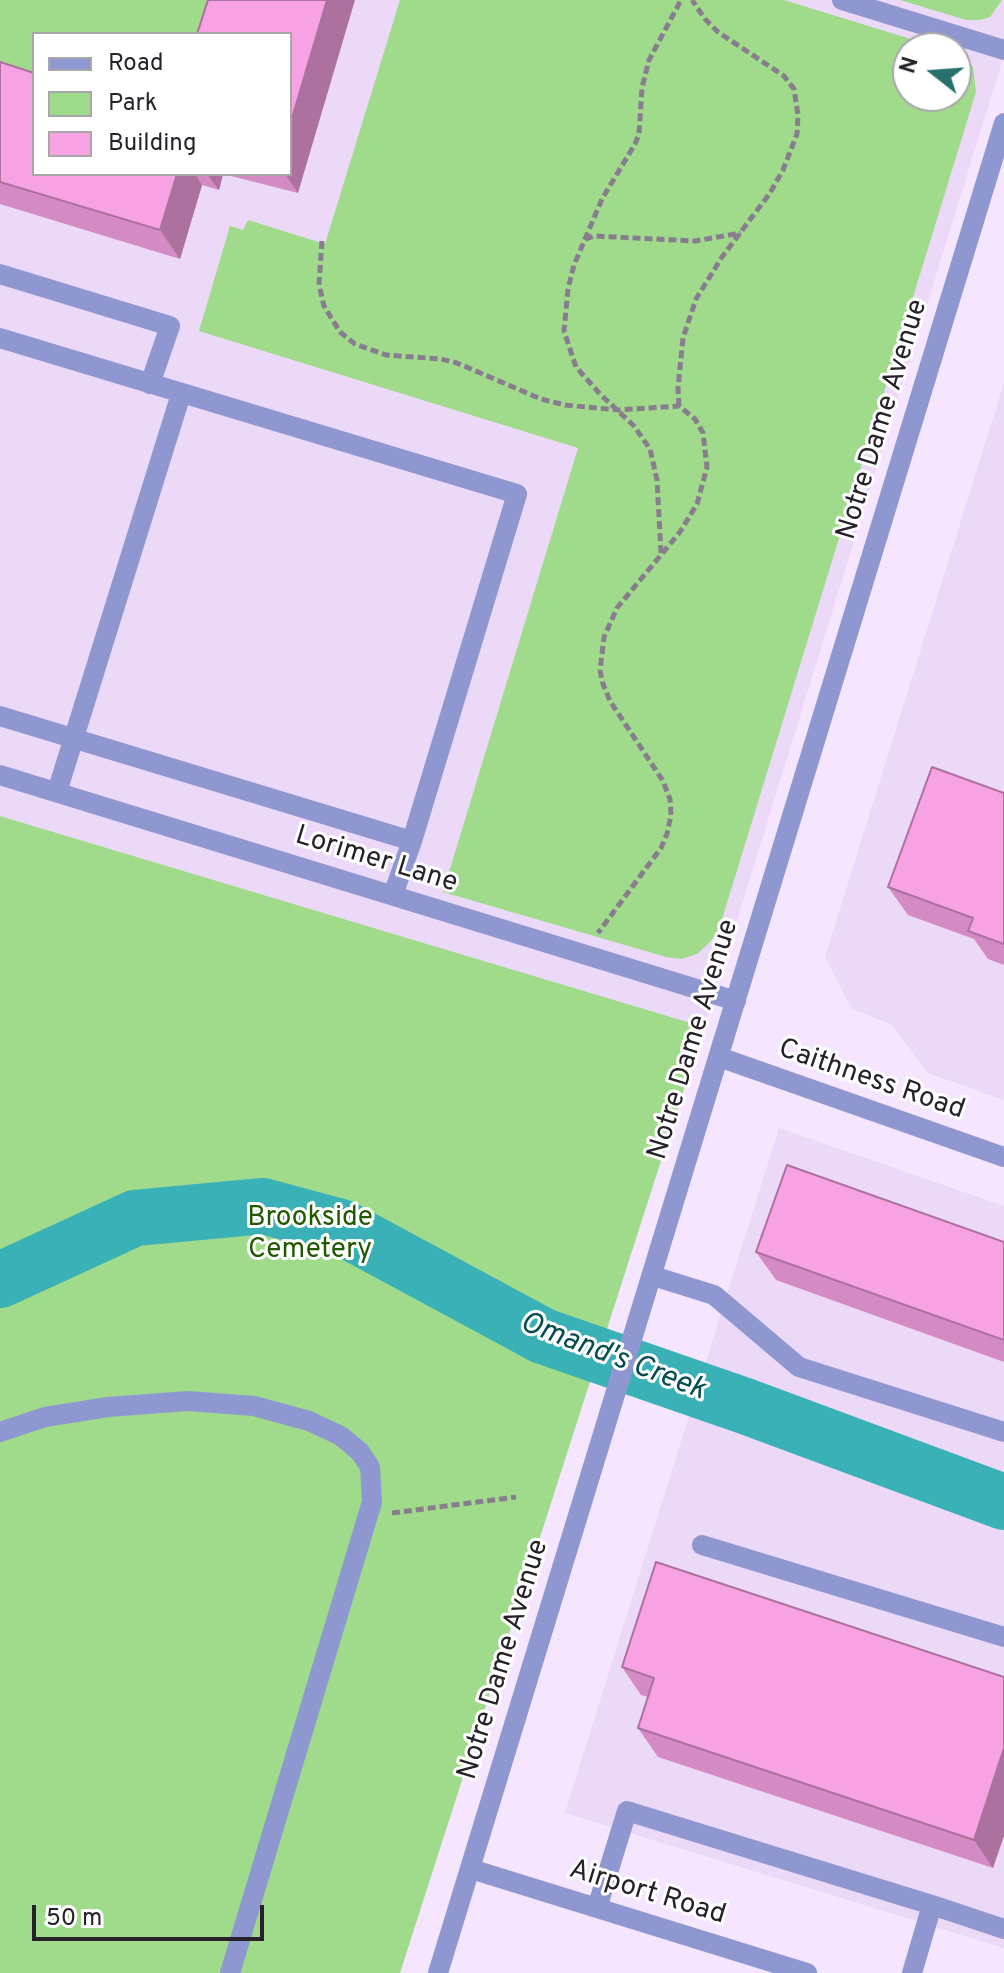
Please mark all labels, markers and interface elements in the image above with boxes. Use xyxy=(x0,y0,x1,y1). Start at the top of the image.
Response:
legend xyxy=(32,32,292,176)
north arrow xyxy=(892,32,972,112)
text: Road xyxy=(108,49,164,79)
text: N xyxy=(895,54,926,77)
text: Park xyxy=(108,89,158,119)
text: Building xyxy=(108,129,197,159)
street label: Notre Dame Avenue xyxy=(831,296,937,544)
street label: Lorimer Lane xyxy=(291,820,461,902)
street label: Notre Dame Avenue xyxy=(642,916,748,1164)
street label: Caithness Road xyxy=(773,1033,969,1129)
park label: Brookside Cemetery xyxy=(247,1202,373,1268)
water label: Omand's Creek xyxy=(514,1306,710,1410)
street label: Notre Dame Avenue xyxy=(452,1536,558,1784)
street label: Airport Road xyxy=(565,1854,729,1934)
scale bar xyxy=(36,1889,268,1939)
text: 50 m xyxy=(46,1904,102,1934)

